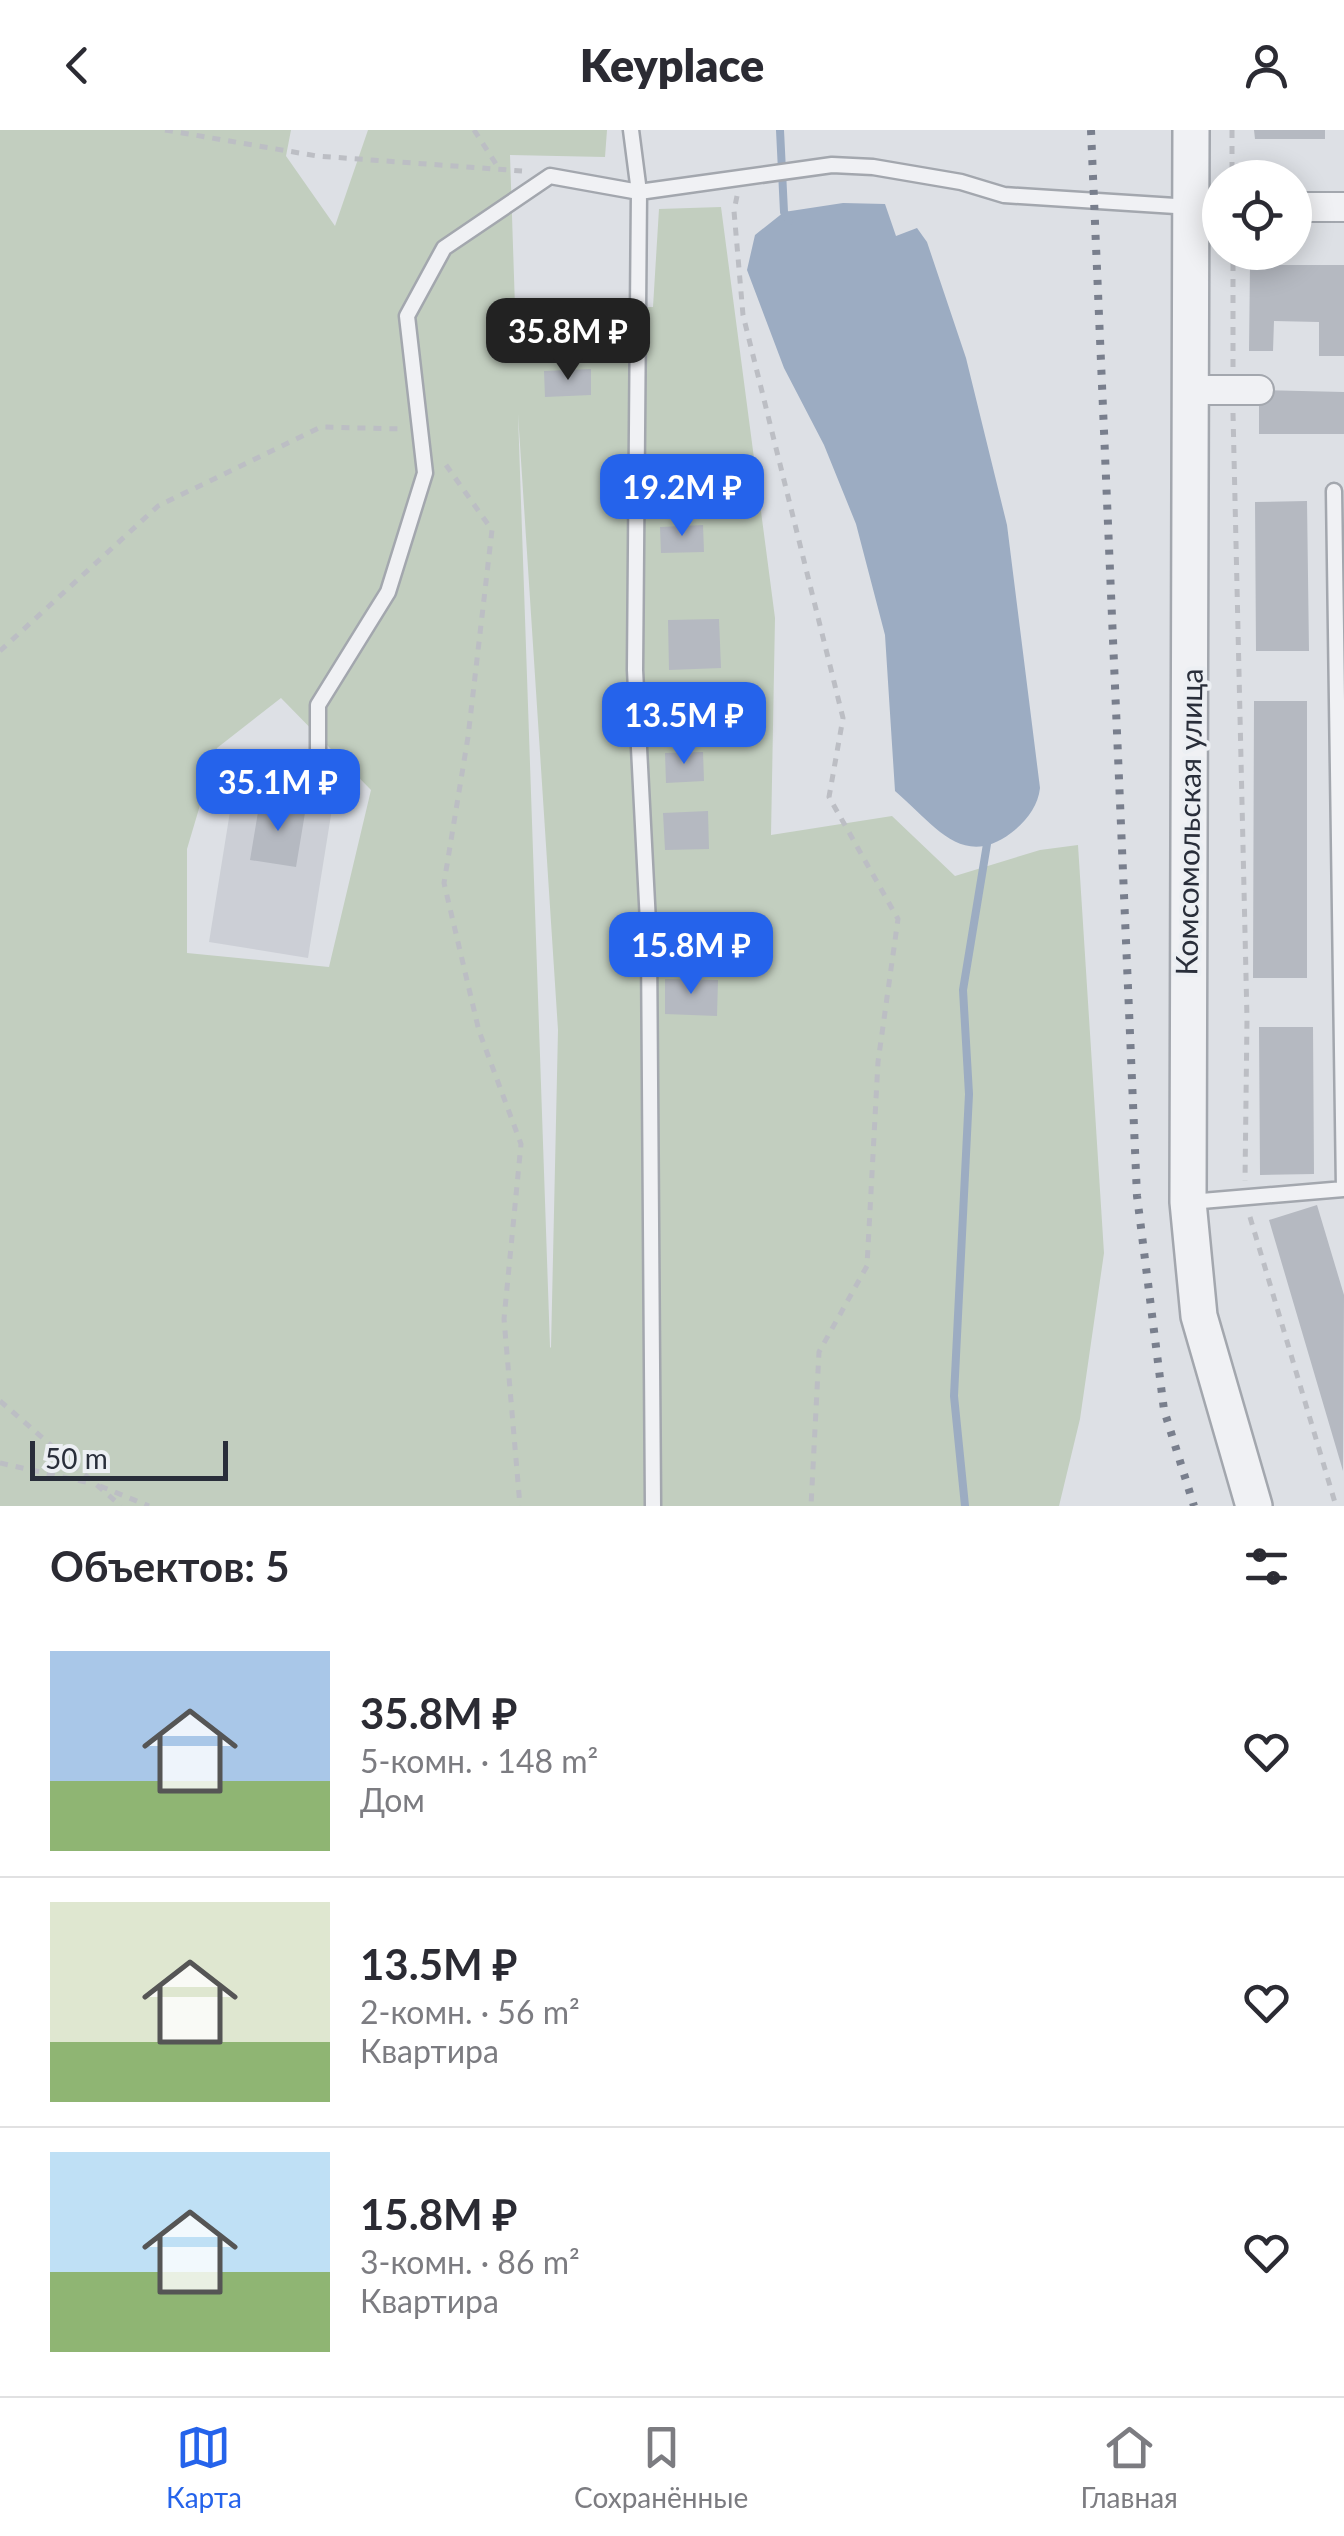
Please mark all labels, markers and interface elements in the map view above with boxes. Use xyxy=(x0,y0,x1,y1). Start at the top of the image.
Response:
icon: back xyxy=(50,38,105,93)
text: Keyplace xyxy=(580,38,764,92)
icon: person xyxy=(1239,38,1294,93)
map controls xyxy=(1202,160,1312,270)
button: locate xyxy=(1202,160,1312,270)
pin: 35.8M ₽ xyxy=(476,298,660,383)
text: 35.8M ₽ xyxy=(508,311,628,350)
pin: 19.2M ₽ xyxy=(590,454,774,539)
text: 19.2M ₽ xyxy=(622,467,742,506)
street label: Комсомольская улица xyxy=(1167,668,1209,976)
pin: 13.5M ₽ xyxy=(592,682,776,767)
text: 13.5M ₽ xyxy=(624,695,744,734)
pin: 35.1M ₽ xyxy=(186,749,370,834)
text: 35.1M ₽ xyxy=(218,762,338,801)
pin: 15.8M ₽ xyxy=(599,912,783,997)
text: 15.8M ₽ xyxy=(631,925,751,964)
scale bar xyxy=(30,1436,228,1480)
text: 50 m xyxy=(45,1441,108,1475)
icon: filters xyxy=(1239,1539,1294,1594)
text: Объектов: 5 xyxy=(50,1541,290,1591)
text: 35.8M ₽ xyxy=(360,1688,517,1738)
icon: home xyxy=(130,1691,250,1811)
icon: heart xyxy=(1239,1724,1294,1779)
text: 5-комн. · 148 m² xyxy=(360,1741,598,1780)
text: Дом xyxy=(360,1780,425,1819)
text: 13.5M ₽ xyxy=(360,1939,517,1989)
icon: home xyxy=(130,1942,250,2062)
icon: heart xyxy=(1239,1975,1294,2030)
text: 2-комн. · 56 m² xyxy=(360,1992,580,2031)
text: Квартира xyxy=(360,2031,499,2070)
text: 15.8M ₽ xyxy=(360,2189,517,2239)
icon: home xyxy=(130,2192,250,2312)
icon: heart xyxy=(1239,2225,1294,2280)
text: 3-комн. · 86 m² xyxy=(360,2242,580,2281)
text: Квартира xyxy=(360,2281,499,2320)
tab: Карта xyxy=(166,2420,242,2514)
tab: Сохранённые xyxy=(574,2420,748,2514)
tab: Главная xyxy=(1081,2420,1178,2514)

